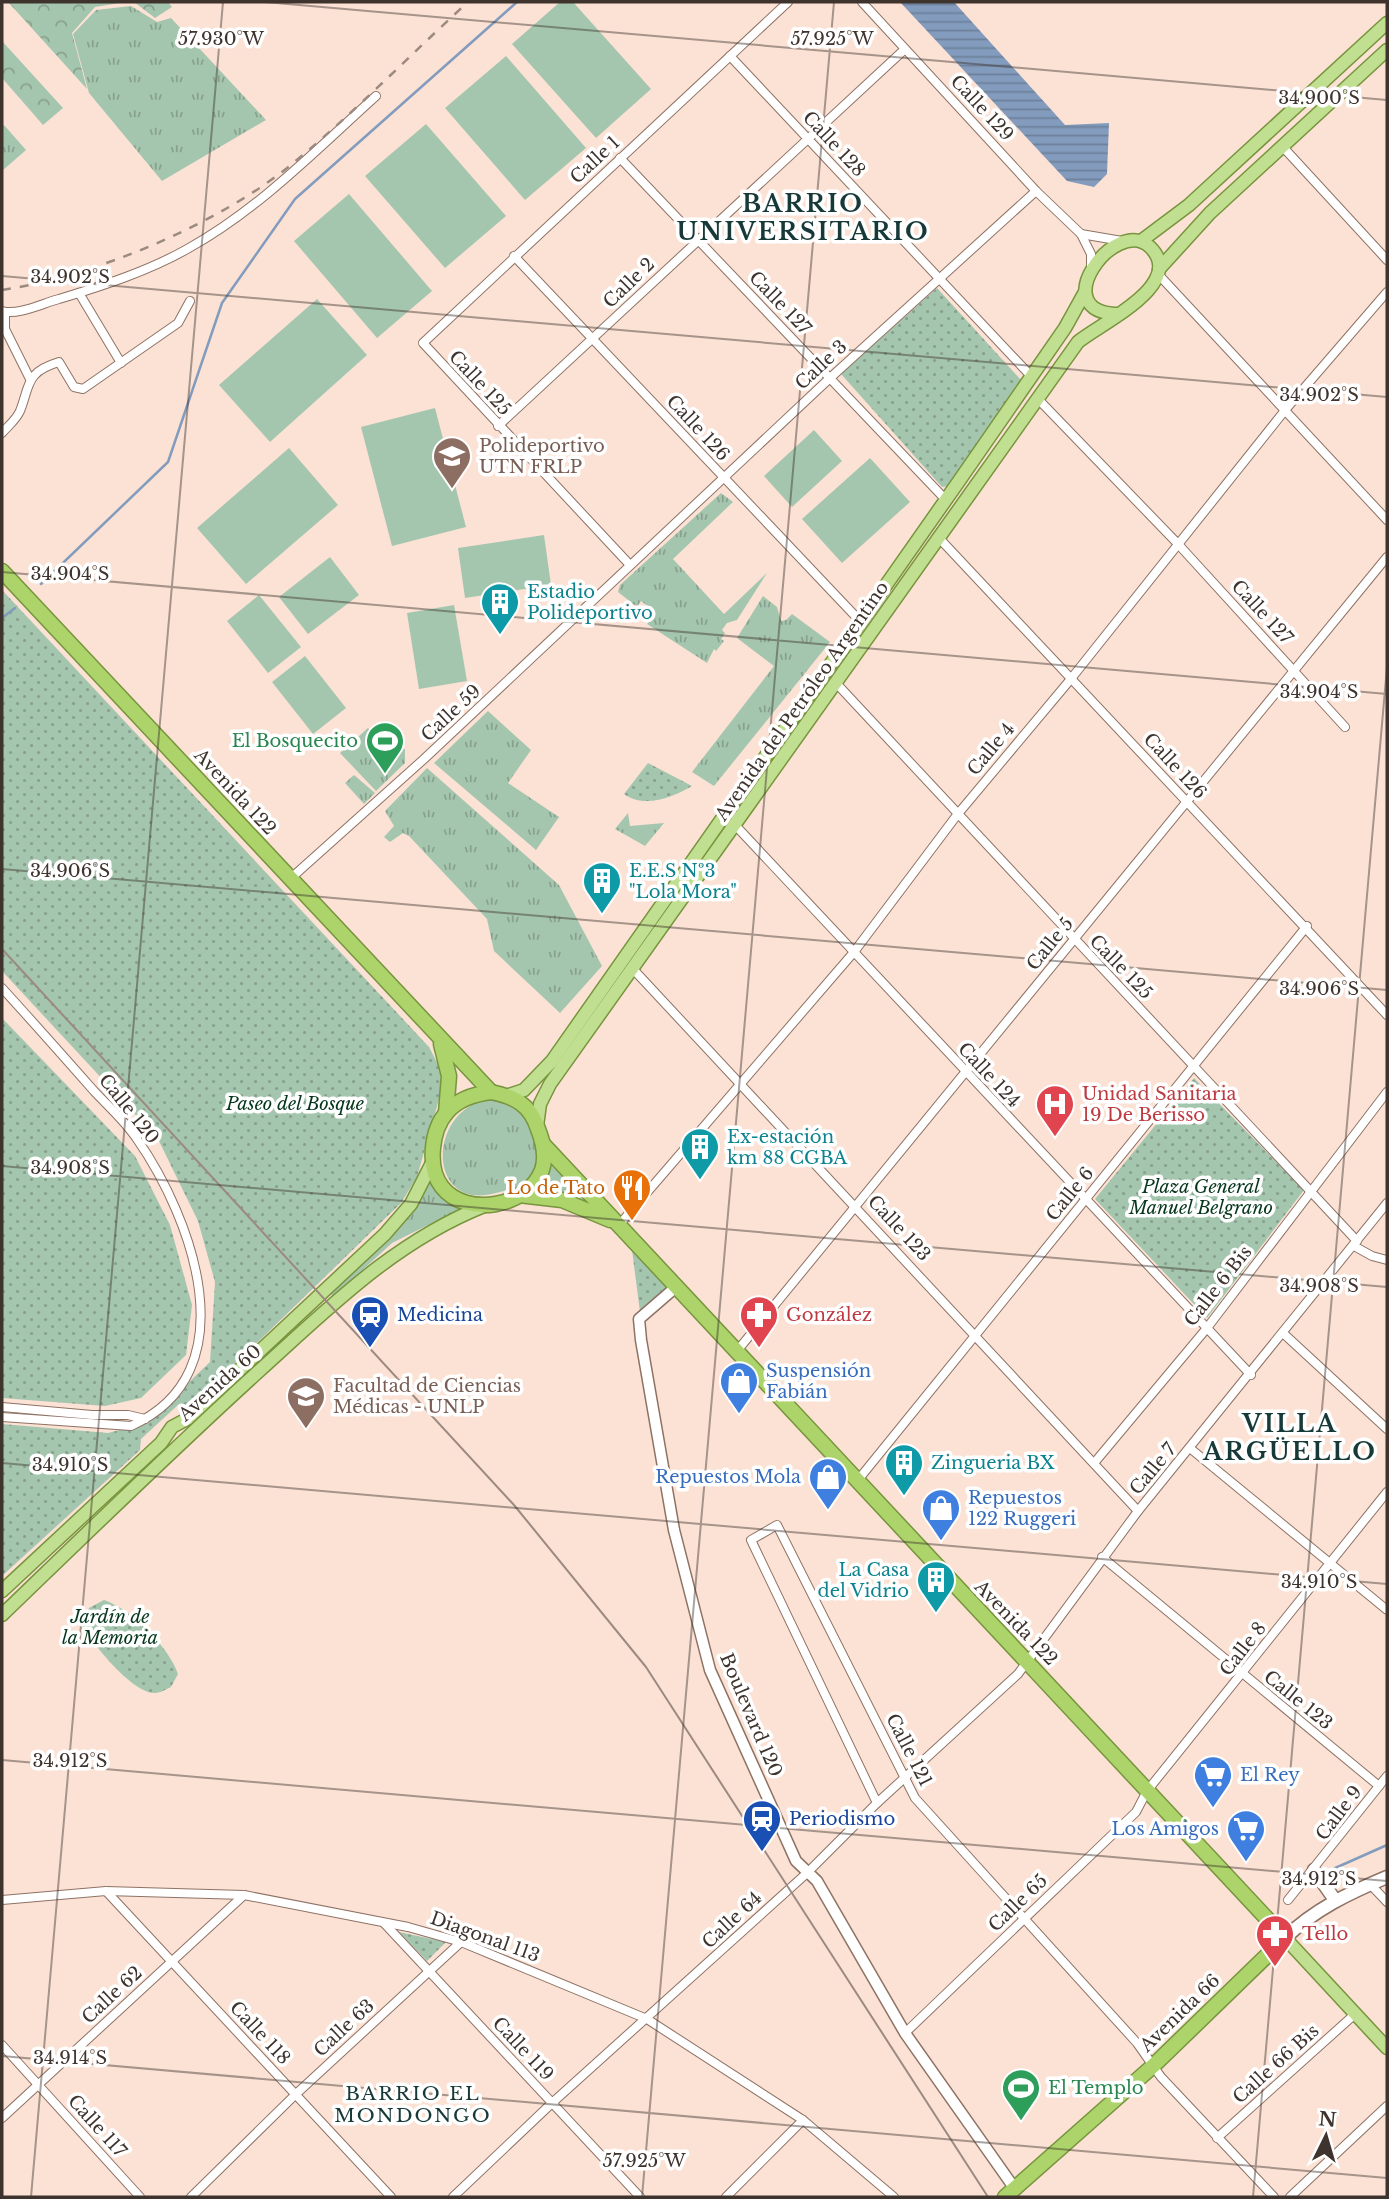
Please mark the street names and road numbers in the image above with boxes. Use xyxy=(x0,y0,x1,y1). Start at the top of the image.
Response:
street label: Calle 129 xyxy=(946,70,1018,146)
street label: Calle 128 xyxy=(798,107,870,181)
street label: Calle 1 xyxy=(566,132,624,188)
street label: Calle 2 xyxy=(599,253,659,313)
street label: Calle 127 xyxy=(744,267,816,340)
street label: Calle 3 xyxy=(791,336,851,394)
street label: Calle 125 xyxy=(444,346,516,420)
street label: Calle 126 xyxy=(662,390,734,466)
street label: Calle 127 xyxy=(1227,575,1298,649)
street label: Avenida del Petróleo Argentino xyxy=(710,577,893,826)
street label: Calle 59 xyxy=(417,680,485,746)
street label: Calle 4 xyxy=(963,718,1019,780)
street label: Calle 126 xyxy=(1139,728,1211,804)
street label: Avenida 122 xyxy=(189,744,280,840)
street label: Calle 5 xyxy=(1022,913,1078,975)
street label: Calle 125 xyxy=(1085,930,1157,1004)
street label: Calle 124 xyxy=(953,1038,1025,1112)
street label: Calle 120 xyxy=(94,1070,164,1148)
street label: Calle 6 xyxy=(1042,1163,1098,1225)
street label: Calle 123 xyxy=(863,1191,935,1265)
street label: Calle 6 Bis xyxy=(1180,1241,1256,1331)
street label: Avenida 60 xyxy=(173,1340,266,1427)
street label: Calle 7 xyxy=(1125,1438,1182,1499)
street label: Avenida 122 xyxy=(969,1575,1062,1670)
street label: Calle 8 xyxy=(1215,1618,1271,1680)
street label: Boulevard 120 xyxy=(715,1650,787,1780)
street label: Calle 123 xyxy=(1259,1666,1337,1734)
street label: Calle 121 xyxy=(881,1710,937,1790)
street label: Calle 9 xyxy=(1311,1781,1367,1845)
street label: Calle 65 xyxy=(984,1870,1052,1936)
street label: Calle 64 xyxy=(698,1887,766,1953)
street label: Diagonal 113 xyxy=(427,1907,543,1967)
street label: Calle 62 xyxy=(77,1962,147,2028)
street label: Avenida 66 xyxy=(1135,1969,1225,2057)
street label: Calle 63 xyxy=(309,1995,379,2061)
street label: Calle 118 xyxy=(225,1997,295,2069)
street label: Calle 119 xyxy=(488,2013,558,2085)
street label: Calle 66 Bis xyxy=(1228,2020,1324,2108)
street label: Calle 117 xyxy=(63,2090,131,2163)

